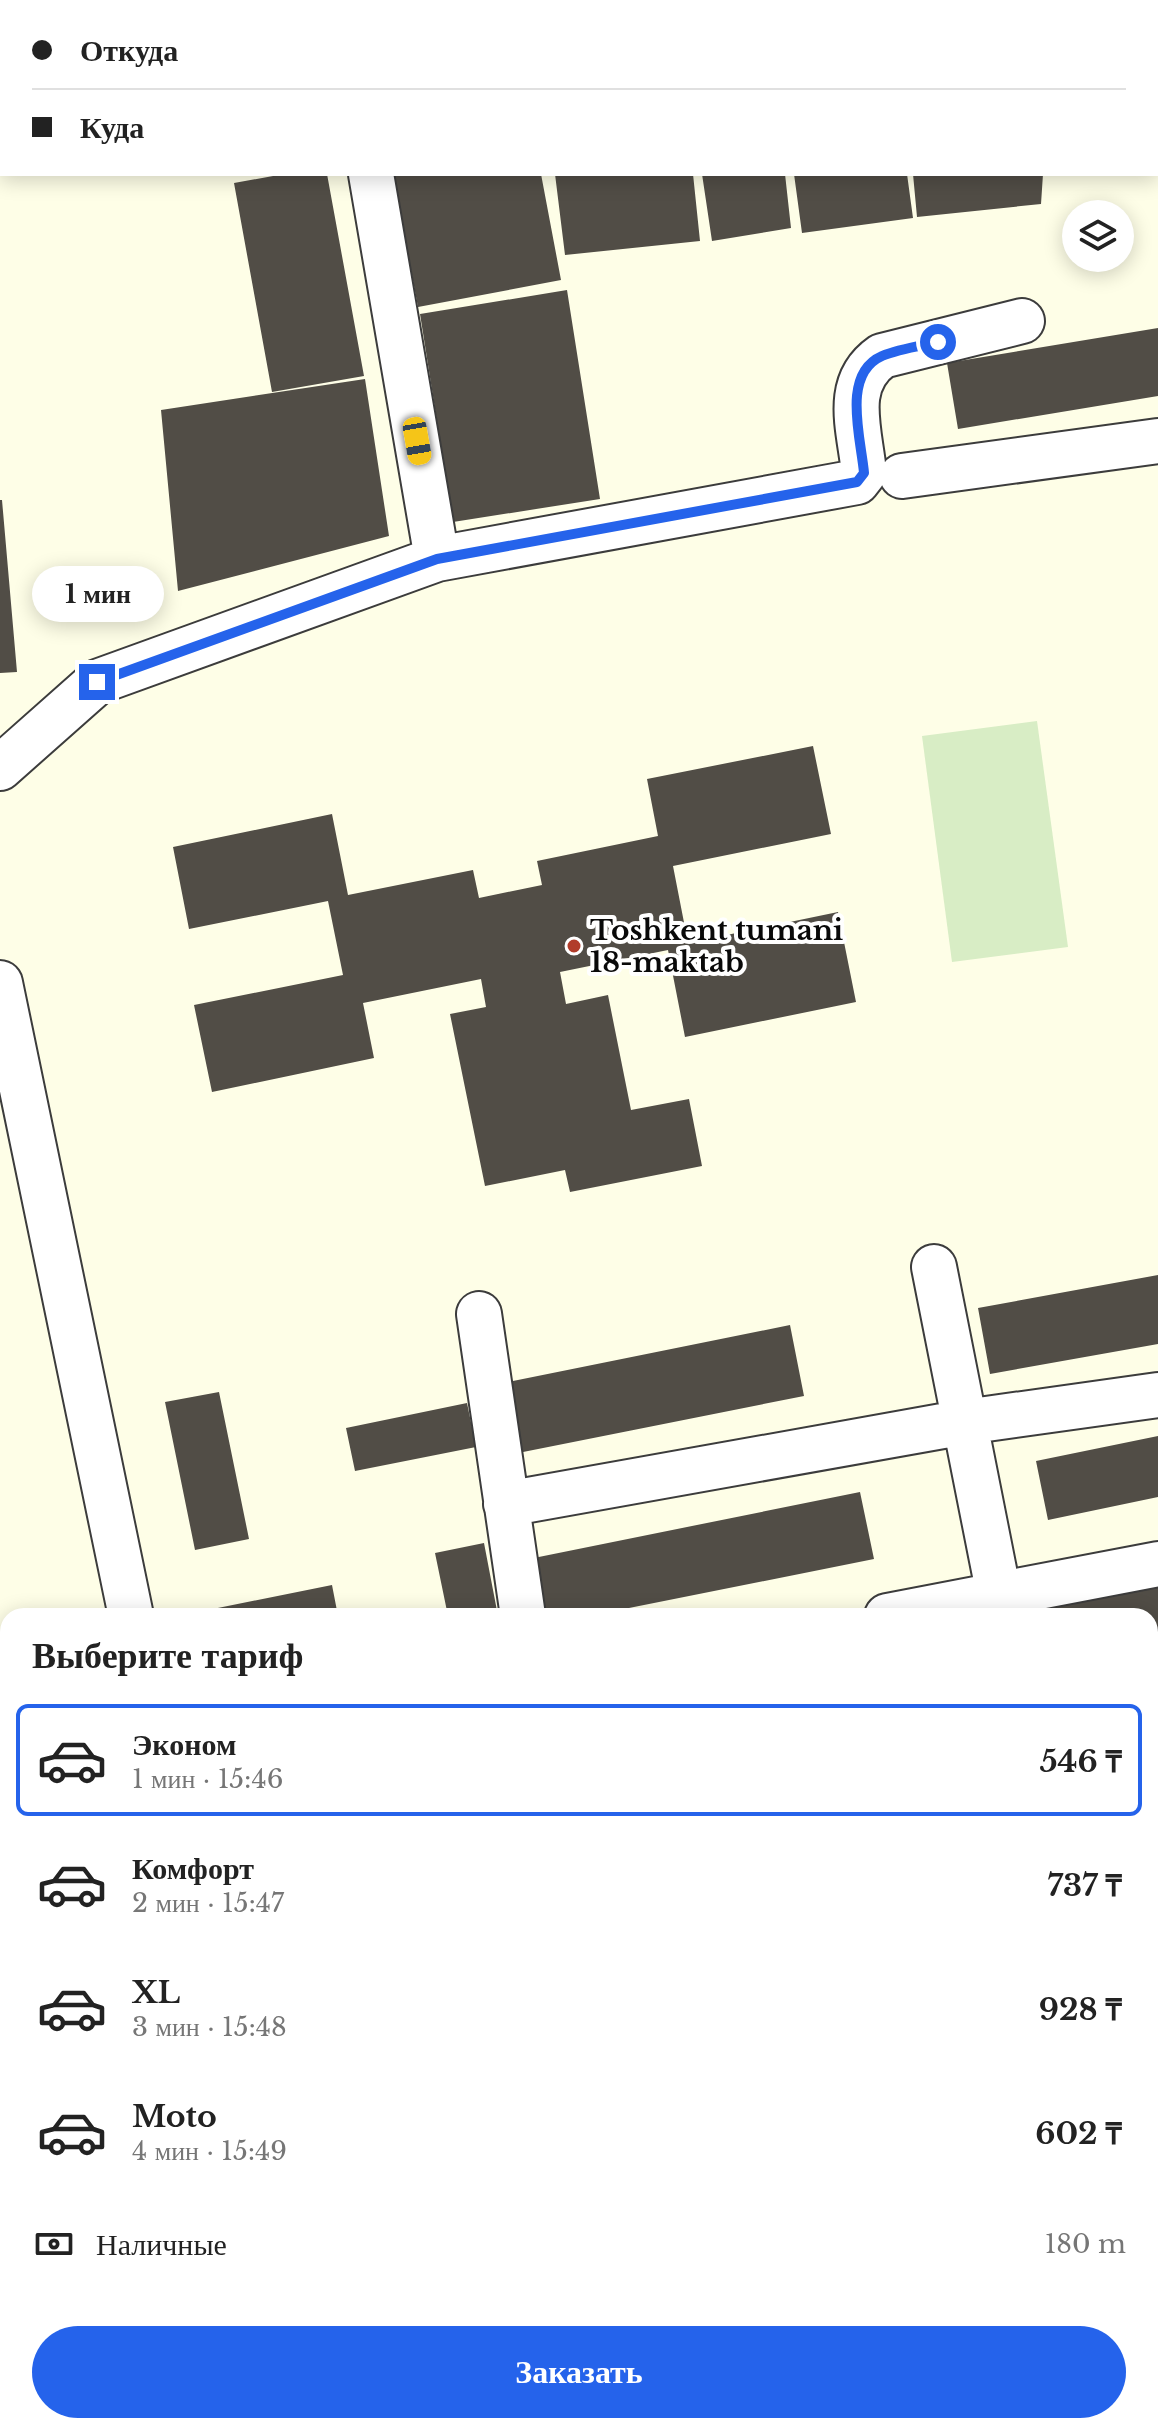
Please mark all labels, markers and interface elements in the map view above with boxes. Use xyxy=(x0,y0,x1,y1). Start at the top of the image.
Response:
text: Откуда xyxy=(80,32,178,69)
text: Куда xyxy=(80,109,144,146)
map controls xyxy=(1062,200,1134,272)
button: layers xyxy=(1062,200,1134,272)
route start xyxy=(920,324,956,360)
car xyxy=(401,415,433,467)
callout: 1 мин xyxy=(31,566,163,622)
text: 1 мин xyxy=(65,578,131,610)
route end xyxy=(79,664,115,700)
place label: Toshkent tumani 18-maktab xyxy=(590,913,843,980)
marker: Toshkent tumani 18-maktab xyxy=(565,937,583,955)
text: Выберите тариф xyxy=(32,1633,303,1678)
icon: car xyxy=(36,1724,108,1796)
text: Эконом xyxy=(132,1726,236,1763)
text: 546 ₸ xyxy=(1040,1743,1122,1780)
text: 1 мин · 15:46 xyxy=(132,1763,283,1795)
icon: car xyxy=(36,1848,108,1920)
text: Комфорт xyxy=(132,1850,254,1887)
text: 737 ₸ xyxy=(1048,1867,1122,1904)
text: 2 мин · 15:47 xyxy=(132,1887,284,1919)
icon: car xyxy=(36,1972,108,2044)
text: XL xyxy=(132,1974,180,2011)
text: 928 ₸ xyxy=(1039,1991,1122,2028)
text: 3 мин · 15:48 xyxy=(132,2011,287,2043)
icon: car xyxy=(36,2096,108,2168)
text: Moto xyxy=(132,2098,217,2135)
text: 602 ₸ xyxy=(1035,2115,1122,2152)
text: 4 мин · 15:49 xyxy=(132,2135,287,2167)
icon: cash xyxy=(32,2222,76,2266)
text: Наличные xyxy=(96,2226,227,2263)
text: 180 m xyxy=(1045,2228,1126,2260)
button: Заказать xyxy=(32,2326,1126,2418)

